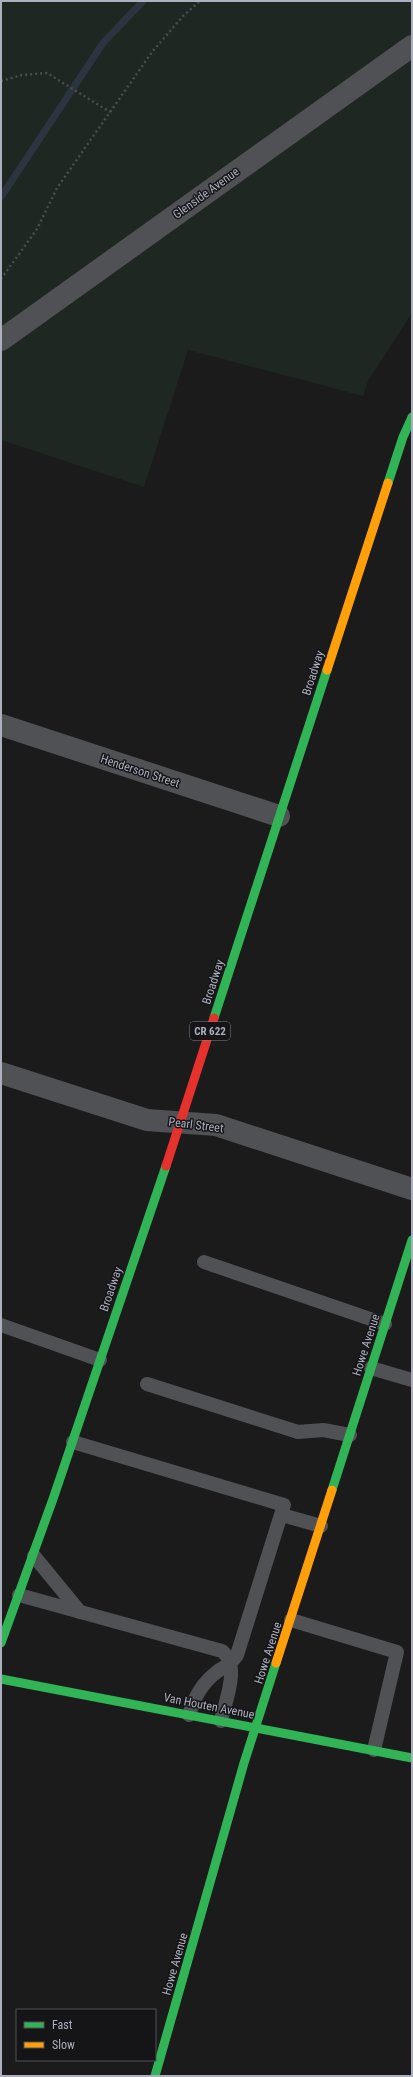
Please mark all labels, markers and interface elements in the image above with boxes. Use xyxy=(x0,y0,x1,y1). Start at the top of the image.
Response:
street label: Glenside Avenue xyxy=(170,164,242,222)
street label: Broadway xyxy=(299,649,327,697)
street label: Henderson Street xyxy=(99,752,182,791)
street label: Broadway xyxy=(199,958,227,1006)
road number: CR 622 xyxy=(190,1022,230,1040)
street label: Pearl Street xyxy=(168,1115,225,1135)
street label: Broadway xyxy=(97,1265,125,1313)
street label: Howe Avenue xyxy=(349,1312,383,1378)
street label: Howe Avenue xyxy=(251,1620,285,1686)
street label: Van Houten Avenue xyxy=(162,1690,256,1722)
street label: Howe Avenue xyxy=(159,1931,191,1997)
legend xyxy=(16,2009,156,2061)
text: Fast xyxy=(52,2018,73,2032)
text: Slow xyxy=(52,2038,75,2052)

